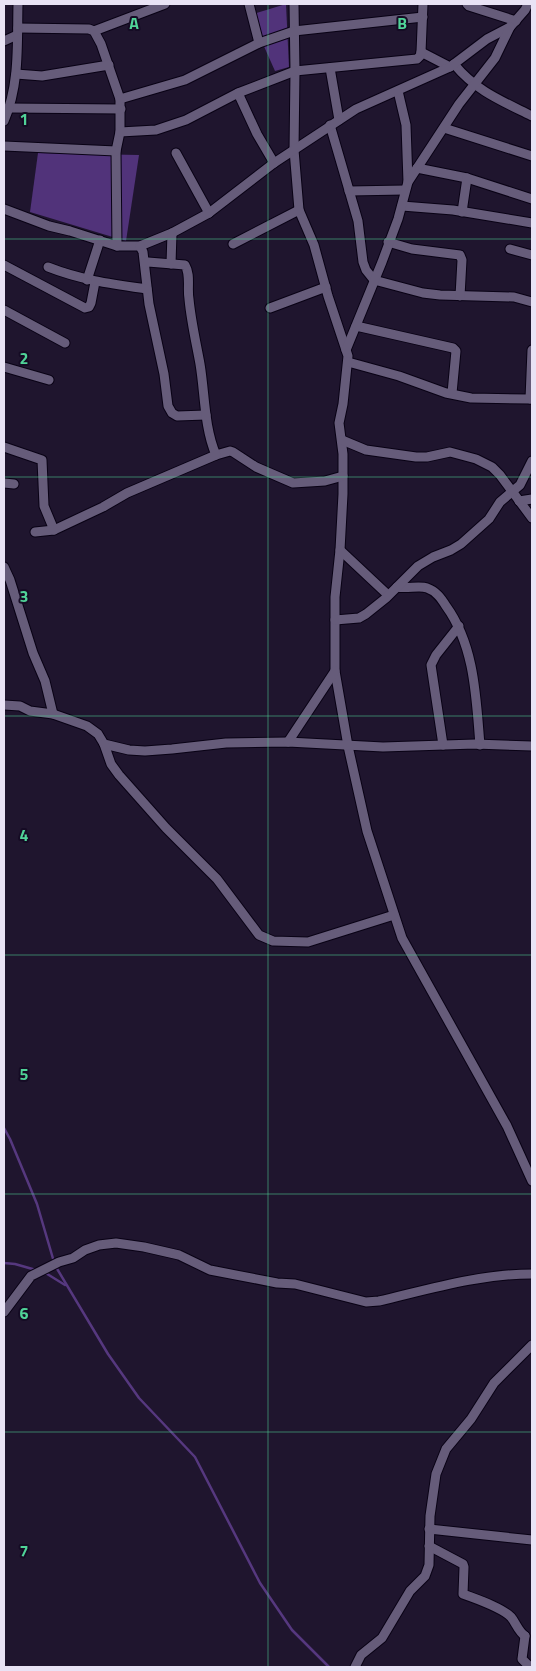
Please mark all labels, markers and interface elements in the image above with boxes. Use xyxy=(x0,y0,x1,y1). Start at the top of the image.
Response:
text: A xyxy=(129,11,139,35)
text: B xyxy=(397,11,407,35)
text: 1 xyxy=(20,107,28,131)
text: 2 xyxy=(20,346,28,370)
text: 3 xyxy=(20,584,28,608)
text: 4 xyxy=(20,823,29,847)
text: 5 xyxy=(20,1062,29,1086)
text: 6 xyxy=(20,1301,29,1325)
text: 7 xyxy=(20,1539,28,1563)

